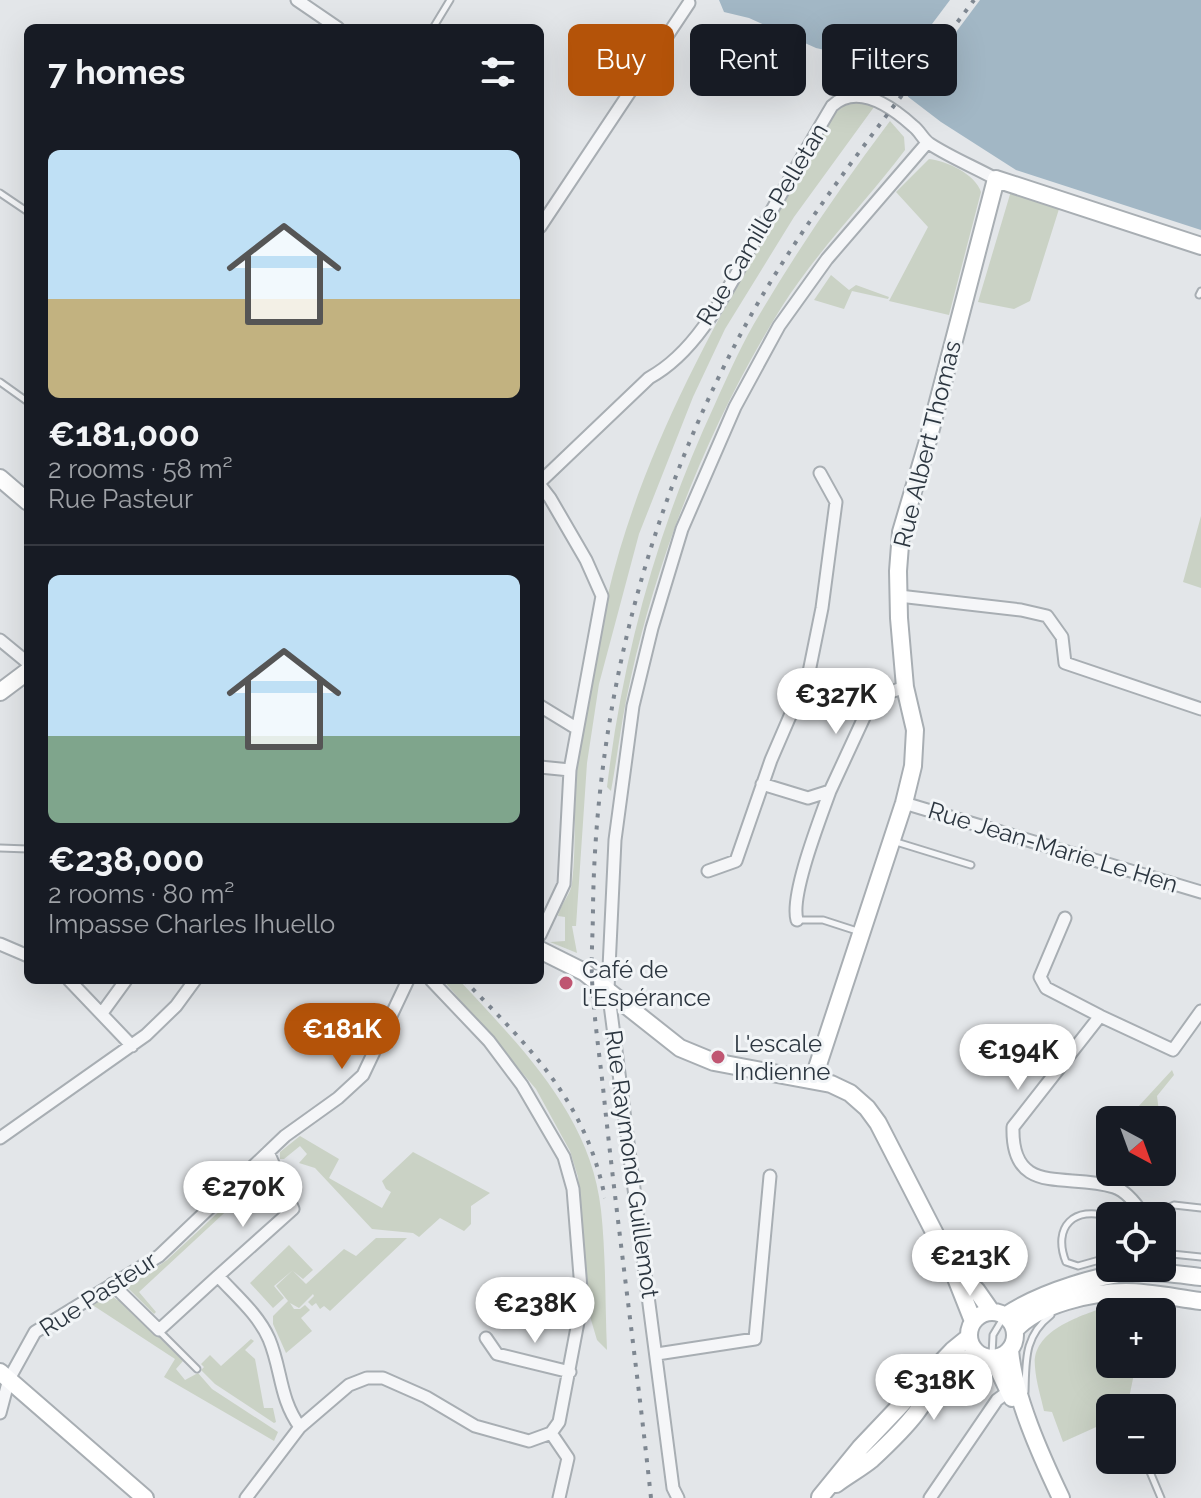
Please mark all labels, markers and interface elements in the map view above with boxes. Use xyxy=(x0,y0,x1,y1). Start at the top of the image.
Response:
chip: Buy xyxy=(568,24,674,96)
chip: Rent xyxy=(690,24,806,96)
chip: Filters xyxy=(822,24,957,96)
icon: filters xyxy=(476,50,520,94)
text: 7 homes xyxy=(48,52,185,92)
street label: Rue Camille Pelletan xyxy=(690,118,834,330)
icon: home xyxy=(212,202,356,346)
street label: Rue Albert Thomas xyxy=(887,337,967,551)
text: €181,000 xyxy=(48,414,200,454)
text: 2 rooms · 58 m² xyxy=(48,454,233,484)
text: Rue Pasteur xyxy=(48,484,193,514)
icon: home xyxy=(212,627,356,771)
pin: €327K xyxy=(780,668,892,736)
text: €327K xyxy=(795,679,877,709)
street label: Rue Jean-Marie Le Hen xyxy=(925,795,1181,899)
text: €238,000 xyxy=(48,839,204,879)
text: 2 rooms · 80 m² xyxy=(48,879,234,909)
text: Impasse Charles Ihuello xyxy=(48,909,335,939)
place label: Café de l'Espérance xyxy=(582,955,711,1012)
marker: Café de l'Espérance xyxy=(557,974,575,992)
pin: €181K xyxy=(286,1003,398,1071)
text: €181K xyxy=(302,1014,382,1044)
pin: €194K xyxy=(962,1024,1074,1092)
street label: Rue Raymond Guillemot xyxy=(599,1028,665,1300)
place label: L'escale Indienne xyxy=(734,1029,830,1086)
text: €194K xyxy=(977,1035,1059,1065)
marker: L'escale Indienne xyxy=(709,1048,727,1066)
north arrow xyxy=(1096,1106,1176,1186)
map controls xyxy=(1096,1106,1176,1474)
pin: €270K xyxy=(187,1161,299,1229)
text: €270K xyxy=(201,1172,285,1202)
button: locate xyxy=(1096,1202,1176,1282)
pin: €213K xyxy=(914,1230,1026,1298)
text: €213K xyxy=(930,1241,1010,1271)
street label: Rue Pasteur xyxy=(34,1245,163,1343)
pin: €238K xyxy=(479,1277,591,1345)
text: €238K xyxy=(493,1288,577,1318)
button: + xyxy=(1096,1298,1176,1378)
pin: €318K xyxy=(878,1354,990,1422)
text: €318K xyxy=(893,1365,975,1395)
button: − xyxy=(1096,1394,1176,1474)

